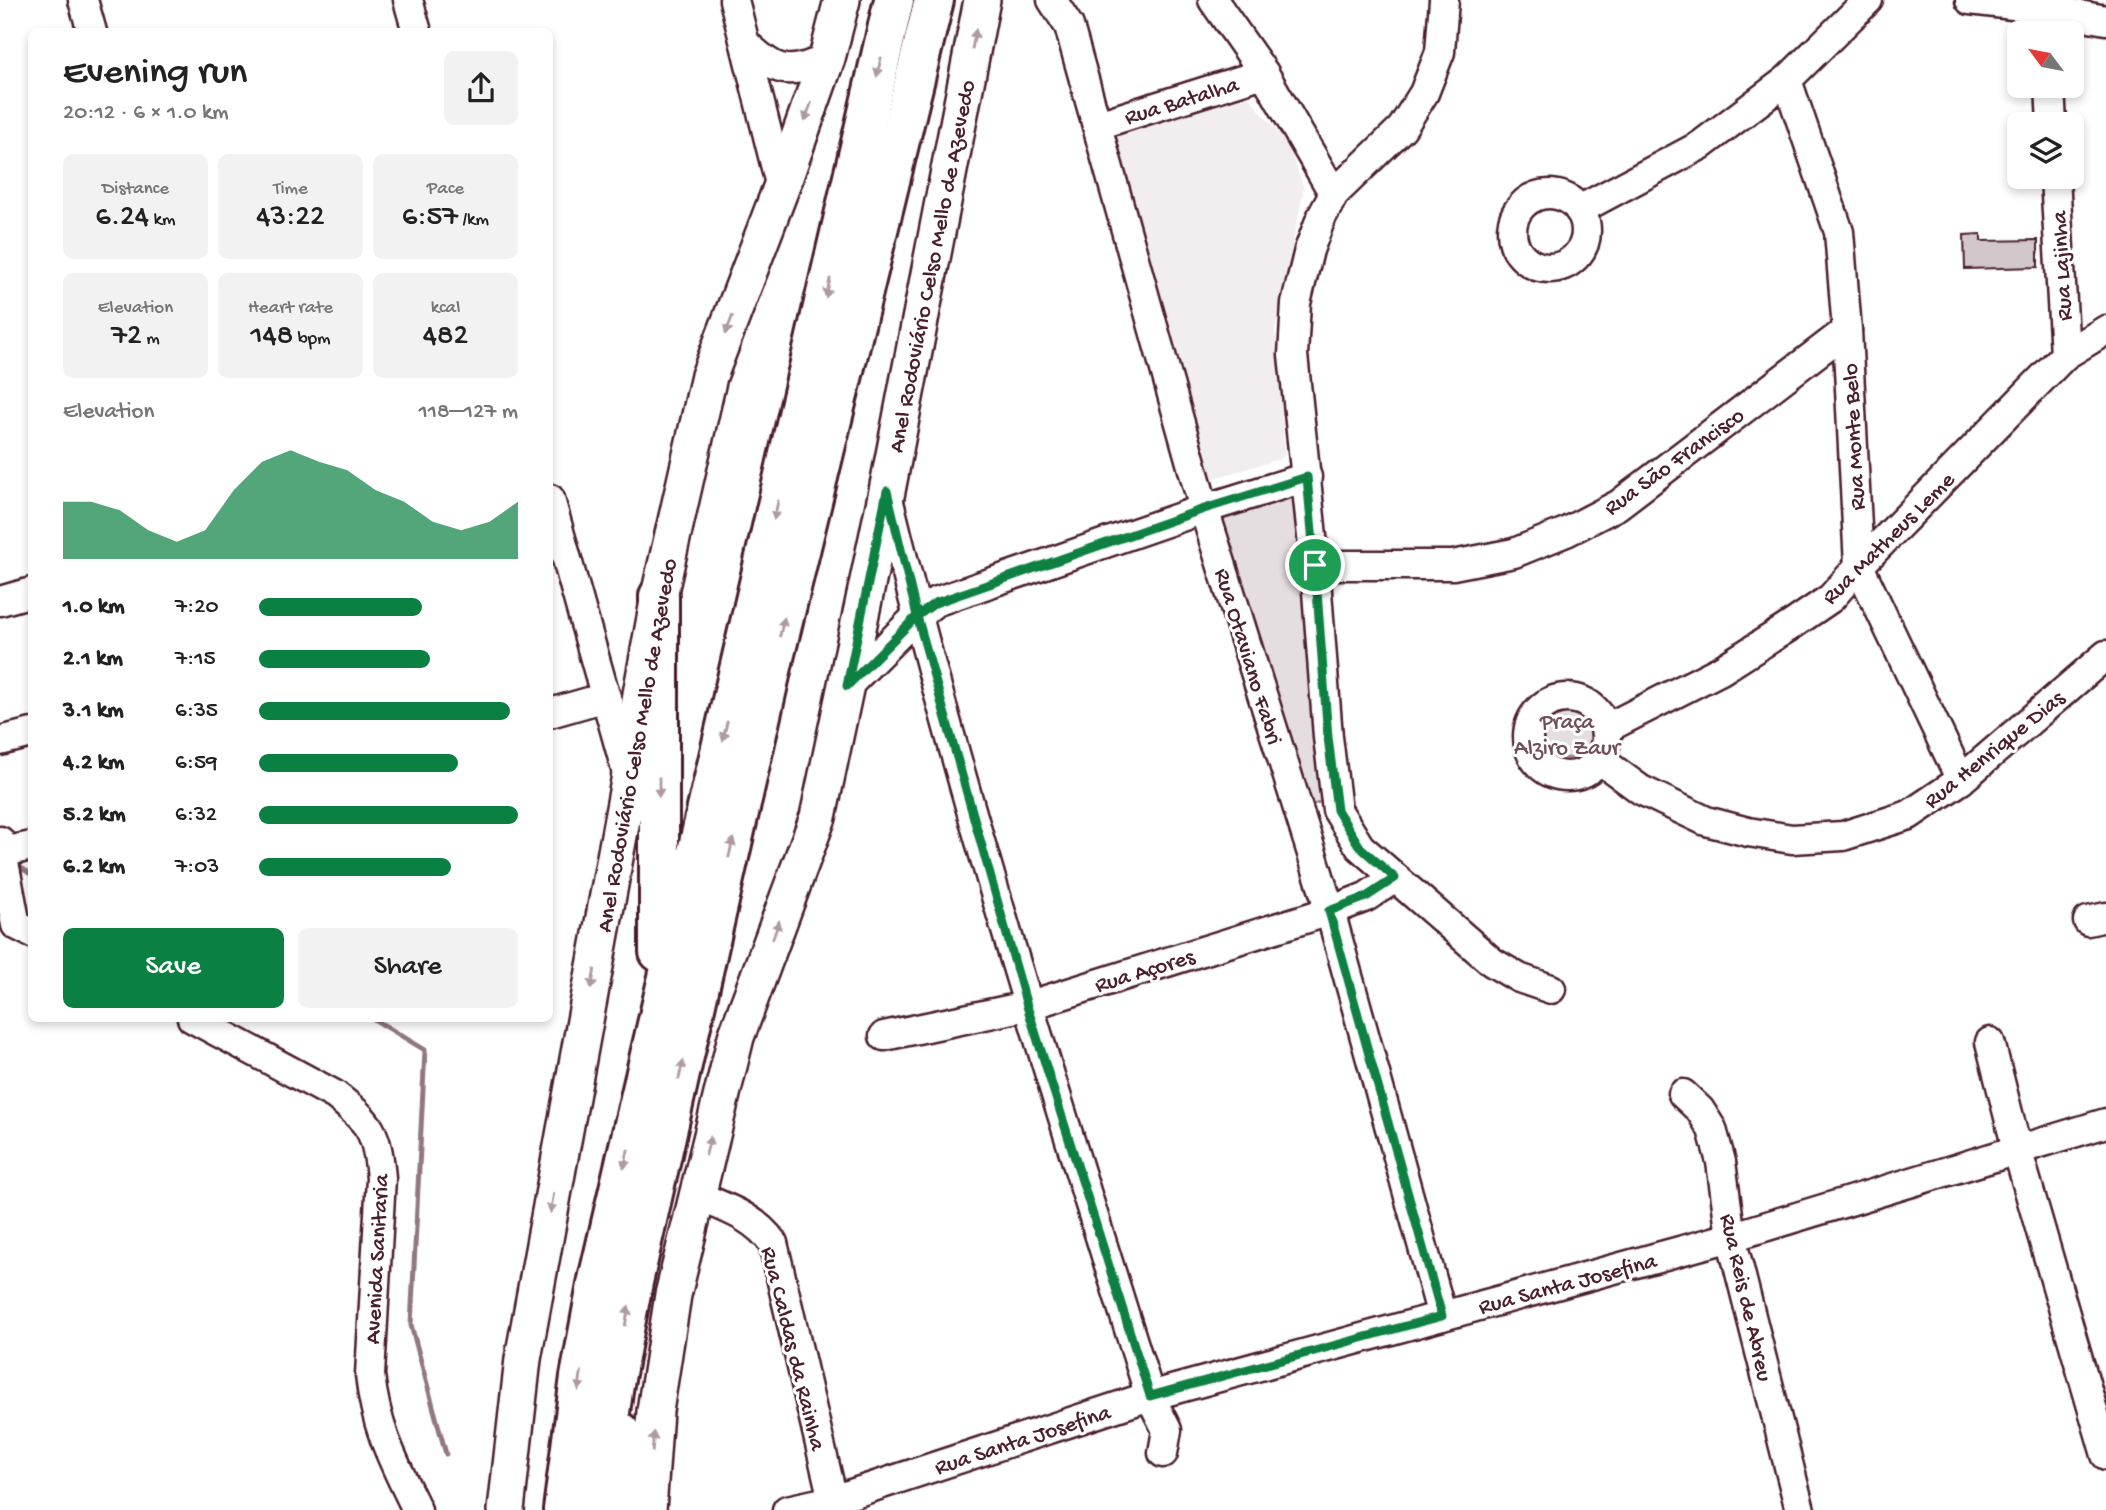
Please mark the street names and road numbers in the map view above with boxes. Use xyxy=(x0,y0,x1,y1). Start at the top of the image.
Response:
street label: Rua Batalha xyxy=(1122,72,1244,132)
street label: Anel Rodoviário Celso Mello de Azevedo xyxy=(884,78,983,455)
street label: Rua Lajinha xyxy=(2047,209,2080,321)
street label: Rua Monte Belo xyxy=(1838,363,1873,511)
street label: Rua São Francisco xyxy=(1600,403,1750,523)
street label: Rua Matheus Leme xyxy=(1817,467,1962,611)
street label: Anel Rodoviário Celso Mello de Azevedo xyxy=(592,557,685,935)
street label: Rua Otaviano Fabri xyxy=(1207,566,1286,749)
street label: Rua Henrique Dias xyxy=(1919,685,2071,816)
street label: Rua Açores xyxy=(1092,944,1199,1000)
street label: Avenida Sanitaria xyxy=(361,1172,397,1345)
street label: Rua Reis de Abreu xyxy=(1712,1211,1777,1384)
street label: Rua Caldas da Rainha xyxy=(753,1244,830,1455)
street label: Rua Santa Josefina xyxy=(1476,1248,1661,1322)
street label: Rua Santa Josefina xyxy=(932,1400,1116,1482)

